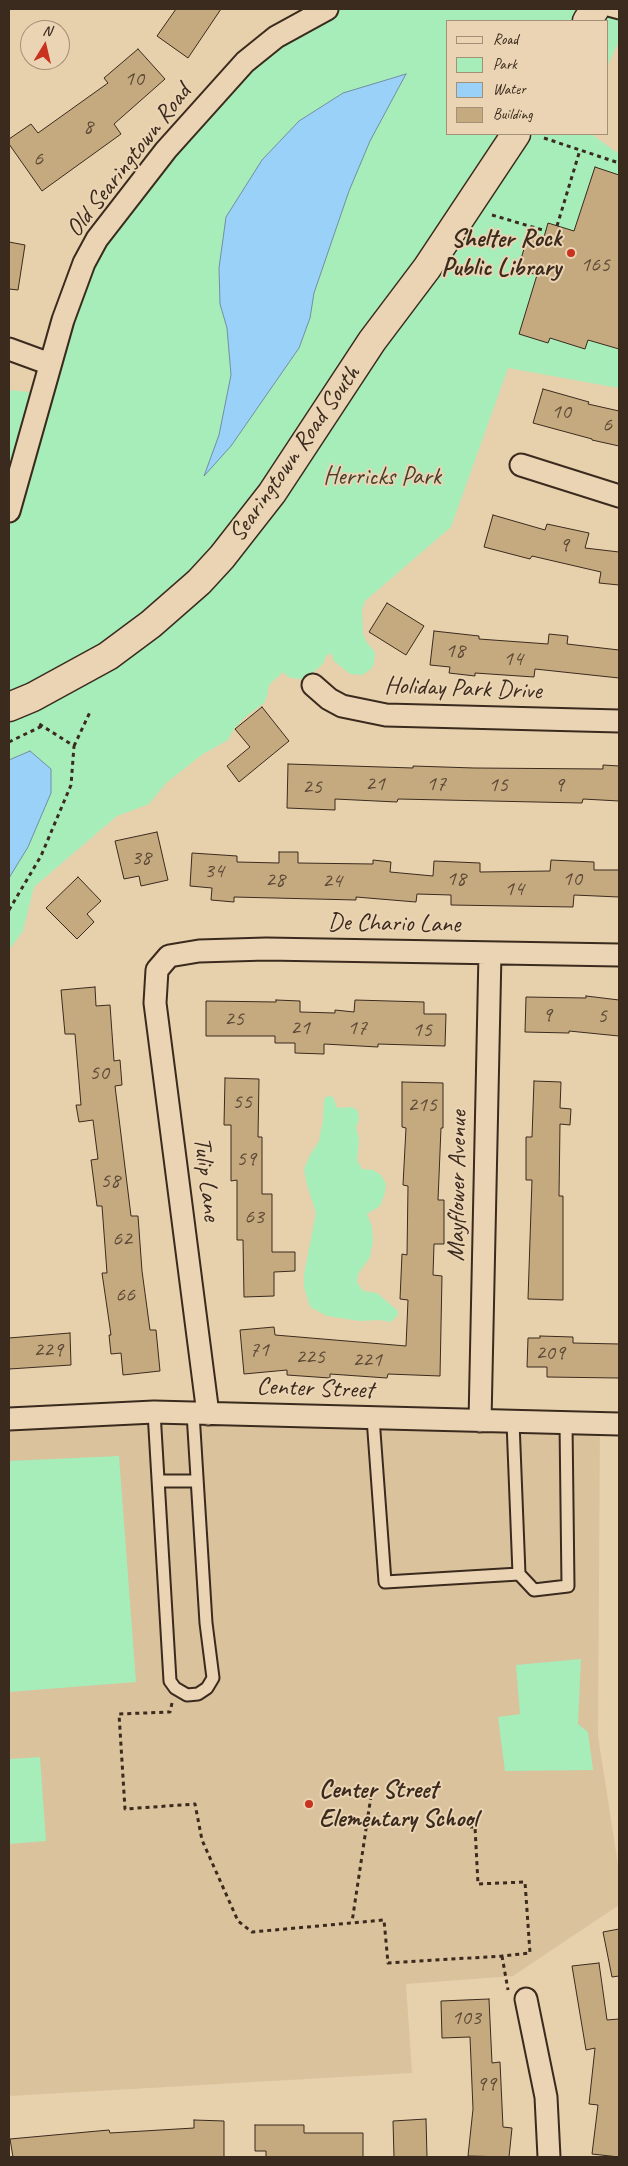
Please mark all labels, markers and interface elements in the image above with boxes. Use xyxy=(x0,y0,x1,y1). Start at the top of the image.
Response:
north arrow xyxy=(20,20,70,70)
legend xyxy=(446,20,608,135)
text: N xyxy=(42,22,53,40)
text: Road xyxy=(493,30,518,49)
text: Park xyxy=(493,55,517,74)
house number: 10 xyxy=(124,66,144,92)
street label: Old Searingtown Road xyxy=(60,79,198,243)
text: Water xyxy=(493,80,526,99)
text: Building xyxy=(493,105,532,124)
house number: 8 xyxy=(83,114,93,140)
house number: 6 xyxy=(33,146,43,172)
place label: Shelter Rock Public Library xyxy=(441,224,561,283)
marker: Shelter Rock Public Library xyxy=(565,247,577,259)
house number: 165 xyxy=(580,252,610,278)
street label: Searingtown Road South xyxy=(223,360,367,548)
house number: 10 xyxy=(551,399,571,425)
house number: 6 xyxy=(602,412,612,438)
park label: Herricks Park xyxy=(323,462,441,492)
house number: 9 xyxy=(559,532,569,558)
house number: 18 xyxy=(445,638,465,664)
house number: 14 xyxy=(503,646,523,672)
street label: Holiday Park Drive xyxy=(384,671,542,707)
house number: 21 xyxy=(365,771,385,797)
house number: 17 xyxy=(426,771,446,797)
house number: 15 xyxy=(488,772,508,798)
house number: 9 xyxy=(554,772,564,798)
house number: 25 xyxy=(302,774,322,800)
house number: 38 xyxy=(131,845,151,871)
house number: 34 xyxy=(204,858,224,884)
house number: 18 xyxy=(446,866,466,892)
house number: 10 xyxy=(562,866,582,892)
house number: 28 xyxy=(265,867,285,893)
house number: 24 xyxy=(322,868,342,894)
house number: 14 xyxy=(504,876,524,902)
street label: De Chario Lane xyxy=(327,908,461,940)
house number: 9 xyxy=(542,1002,552,1028)
house number: 5 xyxy=(597,1003,607,1029)
house number: 25 xyxy=(224,1006,244,1032)
house number: 21 xyxy=(290,1015,310,1041)
house number: 17 xyxy=(347,1015,367,1041)
house number: 15 xyxy=(412,1017,432,1043)
house number: 50 xyxy=(89,1060,109,1086)
house number: 55 xyxy=(232,1089,252,1115)
house number: 215 xyxy=(407,1092,437,1118)
street label: Mayflower Avenue xyxy=(442,1110,474,1262)
street label: Tulip Lane xyxy=(186,1135,226,1223)
house number: 59 xyxy=(236,1146,256,1172)
house number: 58 xyxy=(100,1168,120,1194)
house number: 63 xyxy=(244,1204,264,1230)
house number: 62 xyxy=(112,1226,132,1252)
house number: 66 xyxy=(115,1282,135,1308)
house number: 229 xyxy=(33,1337,63,1363)
house number: 71 xyxy=(249,1337,269,1363)
house number: 209 xyxy=(535,1340,565,1366)
house number: 225 xyxy=(295,1344,325,1370)
house number: 221 xyxy=(352,1347,382,1373)
street label: Center Street xyxy=(256,1372,374,1406)
place label: Center Street Elementary School xyxy=(319,1775,478,1834)
marker: Center Street Elementary School xyxy=(303,1798,315,1810)
house number: 103 xyxy=(451,2005,481,2031)
house number: 99 xyxy=(476,2071,496,2097)

